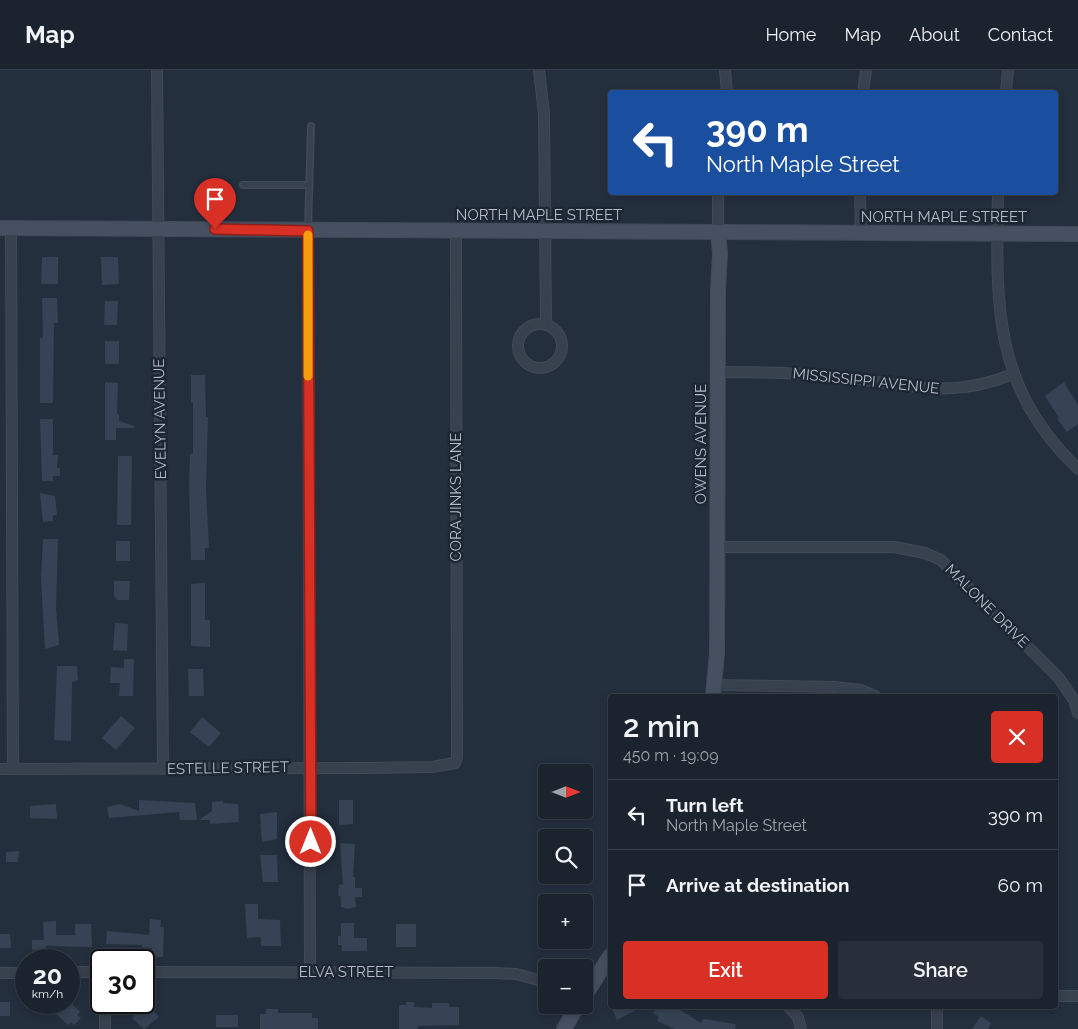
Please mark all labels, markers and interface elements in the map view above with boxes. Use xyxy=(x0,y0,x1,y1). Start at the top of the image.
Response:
text: Map xyxy=(25,20,75,49)
text: Home xyxy=(765,24,816,45)
text: Map xyxy=(844,24,881,45)
text: About xyxy=(909,24,960,45)
text: Contact xyxy=(988,24,1053,45)
text: 390 m xyxy=(706,109,809,150)
icon: left xyxy=(623,110,688,175)
text: North Maple Street xyxy=(706,151,900,177)
pin xyxy=(194,178,236,229)
icon: arrive xyxy=(201,185,229,213)
street label: NORTH MAPLE STREET xyxy=(456,206,622,224)
street label: NORTH MAPLE STREET xyxy=(861,208,1027,226)
street label: EVELYN AVENUE xyxy=(150,358,170,480)
street label: MISSISSIPPI AVENUE xyxy=(792,364,940,398)
street label: OWENS AVENUE xyxy=(692,384,710,504)
street label: CORA JINKS LANE xyxy=(447,433,465,561)
street label: MALONE DRIVE xyxy=(941,560,1033,652)
text: 2 min xyxy=(623,709,700,744)
button: close xyxy=(991,711,1043,763)
text: 450 m · 19:09 xyxy=(623,746,719,765)
street label: ESTELLE STREET xyxy=(167,758,289,778)
north arrow xyxy=(538,764,592,819)
map controls xyxy=(538,764,593,1014)
text: Turn left xyxy=(666,794,743,816)
icon: left xyxy=(623,801,651,829)
text: 390 m xyxy=(988,804,1043,826)
position arrow xyxy=(284,815,336,867)
text: North Maple Street xyxy=(666,816,807,835)
button: search xyxy=(538,829,593,884)
icon: arrive xyxy=(623,871,651,899)
text: Arrive at destination xyxy=(666,874,850,896)
text: 60 m xyxy=(998,874,1043,896)
button: + xyxy=(538,894,593,949)
button: Exit xyxy=(623,941,828,999)
button: Share xyxy=(838,941,1043,999)
speed limit sign: 30 xyxy=(90,949,155,1014)
button: − xyxy=(538,959,593,1014)
text: 20 xyxy=(33,960,62,990)
street label: ELVA STREET xyxy=(299,963,393,981)
text: km/h xyxy=(32,987,63,1001)

